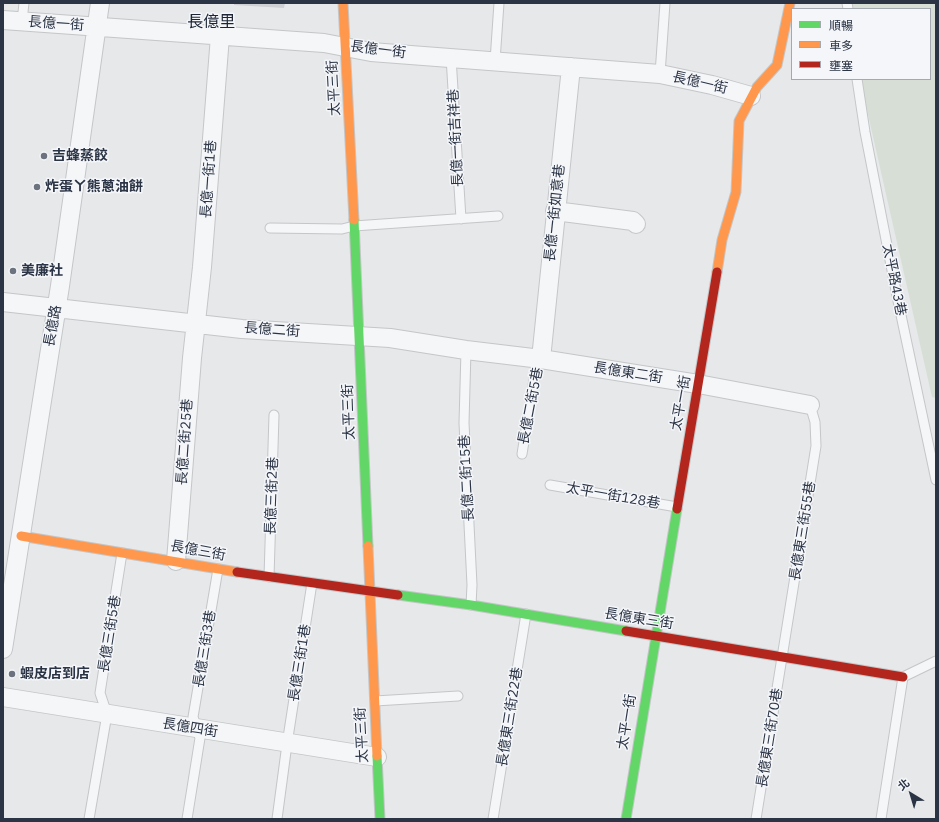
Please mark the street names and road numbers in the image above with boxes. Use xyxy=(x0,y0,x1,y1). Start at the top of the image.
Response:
street label: 長億一街 xyxy=(27,14,85,34)
street label: 長億一街 xyxy=(349,38,407,62)
street label: 太平三街 xyxy=(324,60,344,116)
street label: 長億一街 xyxy=(671,69,729,97)
street label: 長億一街吉祥巷 xyxy=(445,89,467,187)
street label: 長億一街1巷 xyxy=(198,139,220,219)
street label: 長億一街如意巷 xyxy=(542,163,568,263)
street label: 太平路43巷 xyxy=(879,243,909,317)
street label: 長億路 xyxy=(41,304,65,348)
street label: 長億二街 xyxy=(243,320,301,340)
street label: 長億東二街 xyxy=(592,359,664,387)
street label: 長億二街5巷 xyxy=(515,366,547,446)
street label: 太平一街 xyxy=(668,374,694,432)
street label: 太平三街 xyxy=(340,384,358,440)
street label: 長億二街25巷 xyxy=(174,398,196,486)
street label: 長億二街15巷 xyxy=(456,434,478,522)
street label: 長億三街2巷 xyxy=(262,457,282,535)
street label: 太平一街128巷 xyxy=(565,479,661,513)
street label: 長億東三街55巷 xyxy=(787,480,819,582)
street label: 長億三街 xyxy=(169,538,227,564)
street label: 長億三街5巷 xyxy=(96,594,124,674)
street label: 長億東三街 xyxy=(603,605,675,633)
street label: 長億三街3巷 xyxy=(191,609,219,689)
street label: 長億三街1巷 xyxy=(286,623,314,703)
street label: 長億東三街22巷 xyxy=(494,666,526,768)
street label: 長億東三街70巷 xyxy=(754,687,786,789)
street label: 太平一街 xyxy=(614,693,640,751)
street label: 太平三街 xyxy=(352,707,372,763)
street label: 長億四街 xyxy=(161,715,219,741)

